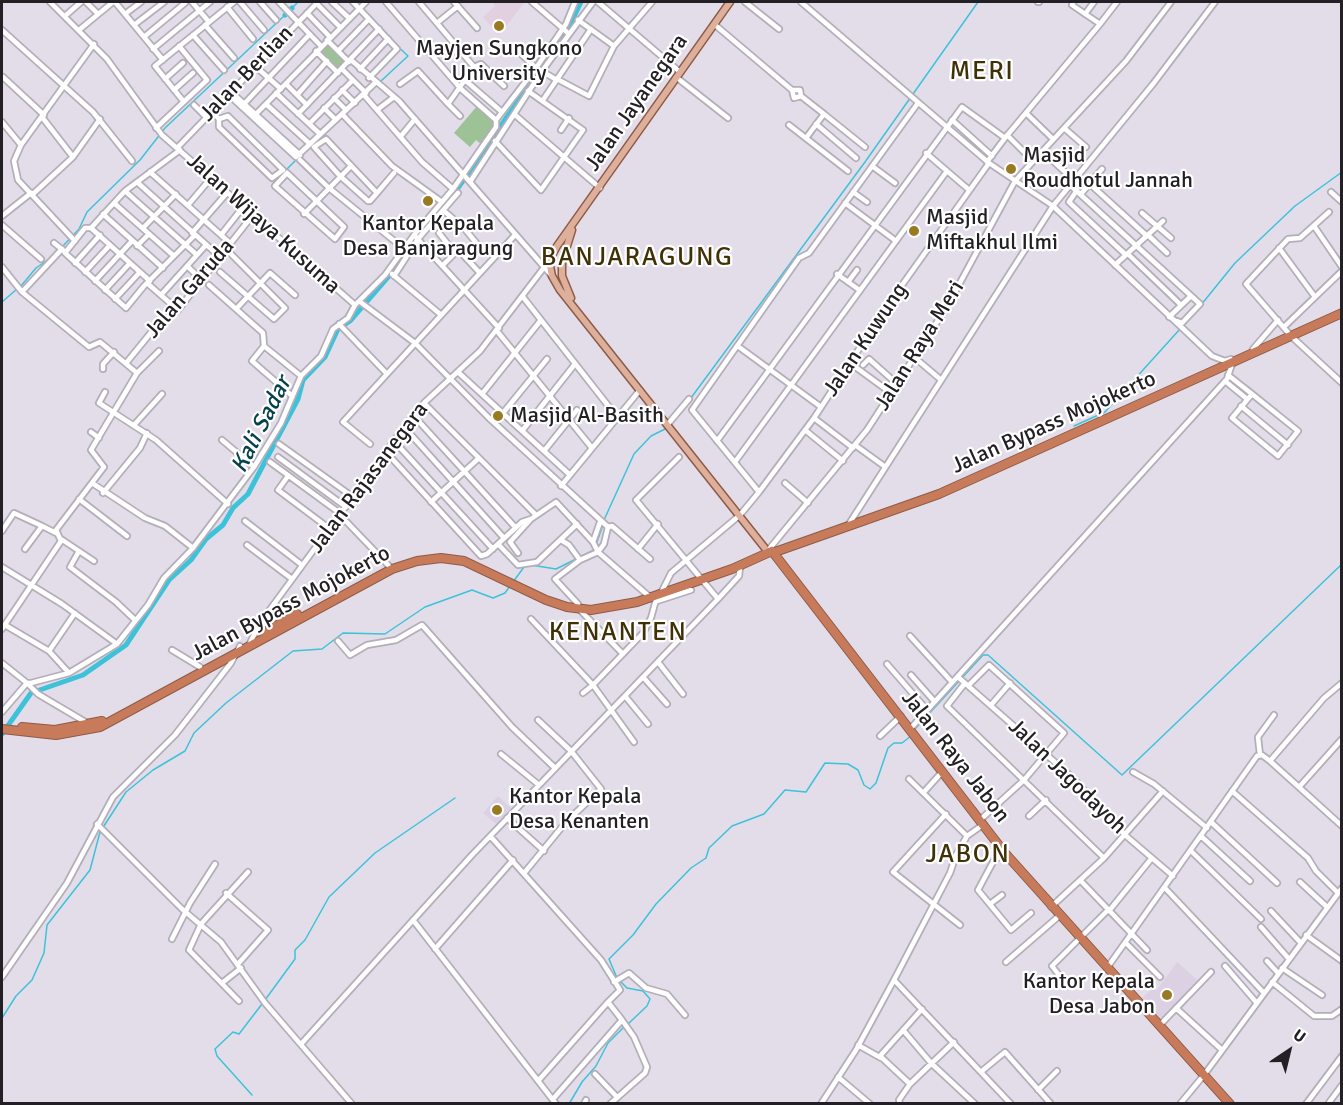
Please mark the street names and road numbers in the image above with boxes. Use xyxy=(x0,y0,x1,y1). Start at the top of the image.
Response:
street label: Jalan Berlian xyxy=(195,21,299,127)
street label: Jalan Jayanegara xyxy=(580,29,694,177)
street label: Jalan Wijaya Kusuma xyxy=(181,148,345,300)
street label: Jalan Garuda xyxy=(140,234,240,344)
street label: Jalan Raya Meri xyxy=(870,276,970,416)
street label: Jalan Kuwung xyxy=(818,278,914,402)
street label: Jalan Bypass Mojokerto xyxy=(948,366,1160,480)
street label: Jalan Rajasanegara xyxy=(304,397,434,559)
street label: Jalan Bypass Mojokerto xyxy=(187,540,395,668)
street label: Jalan Raya Jabon xyxy=(895,686,1015,828)
street label: Jalan Jagodayoh xyxy=(1002,714,1132,840)

